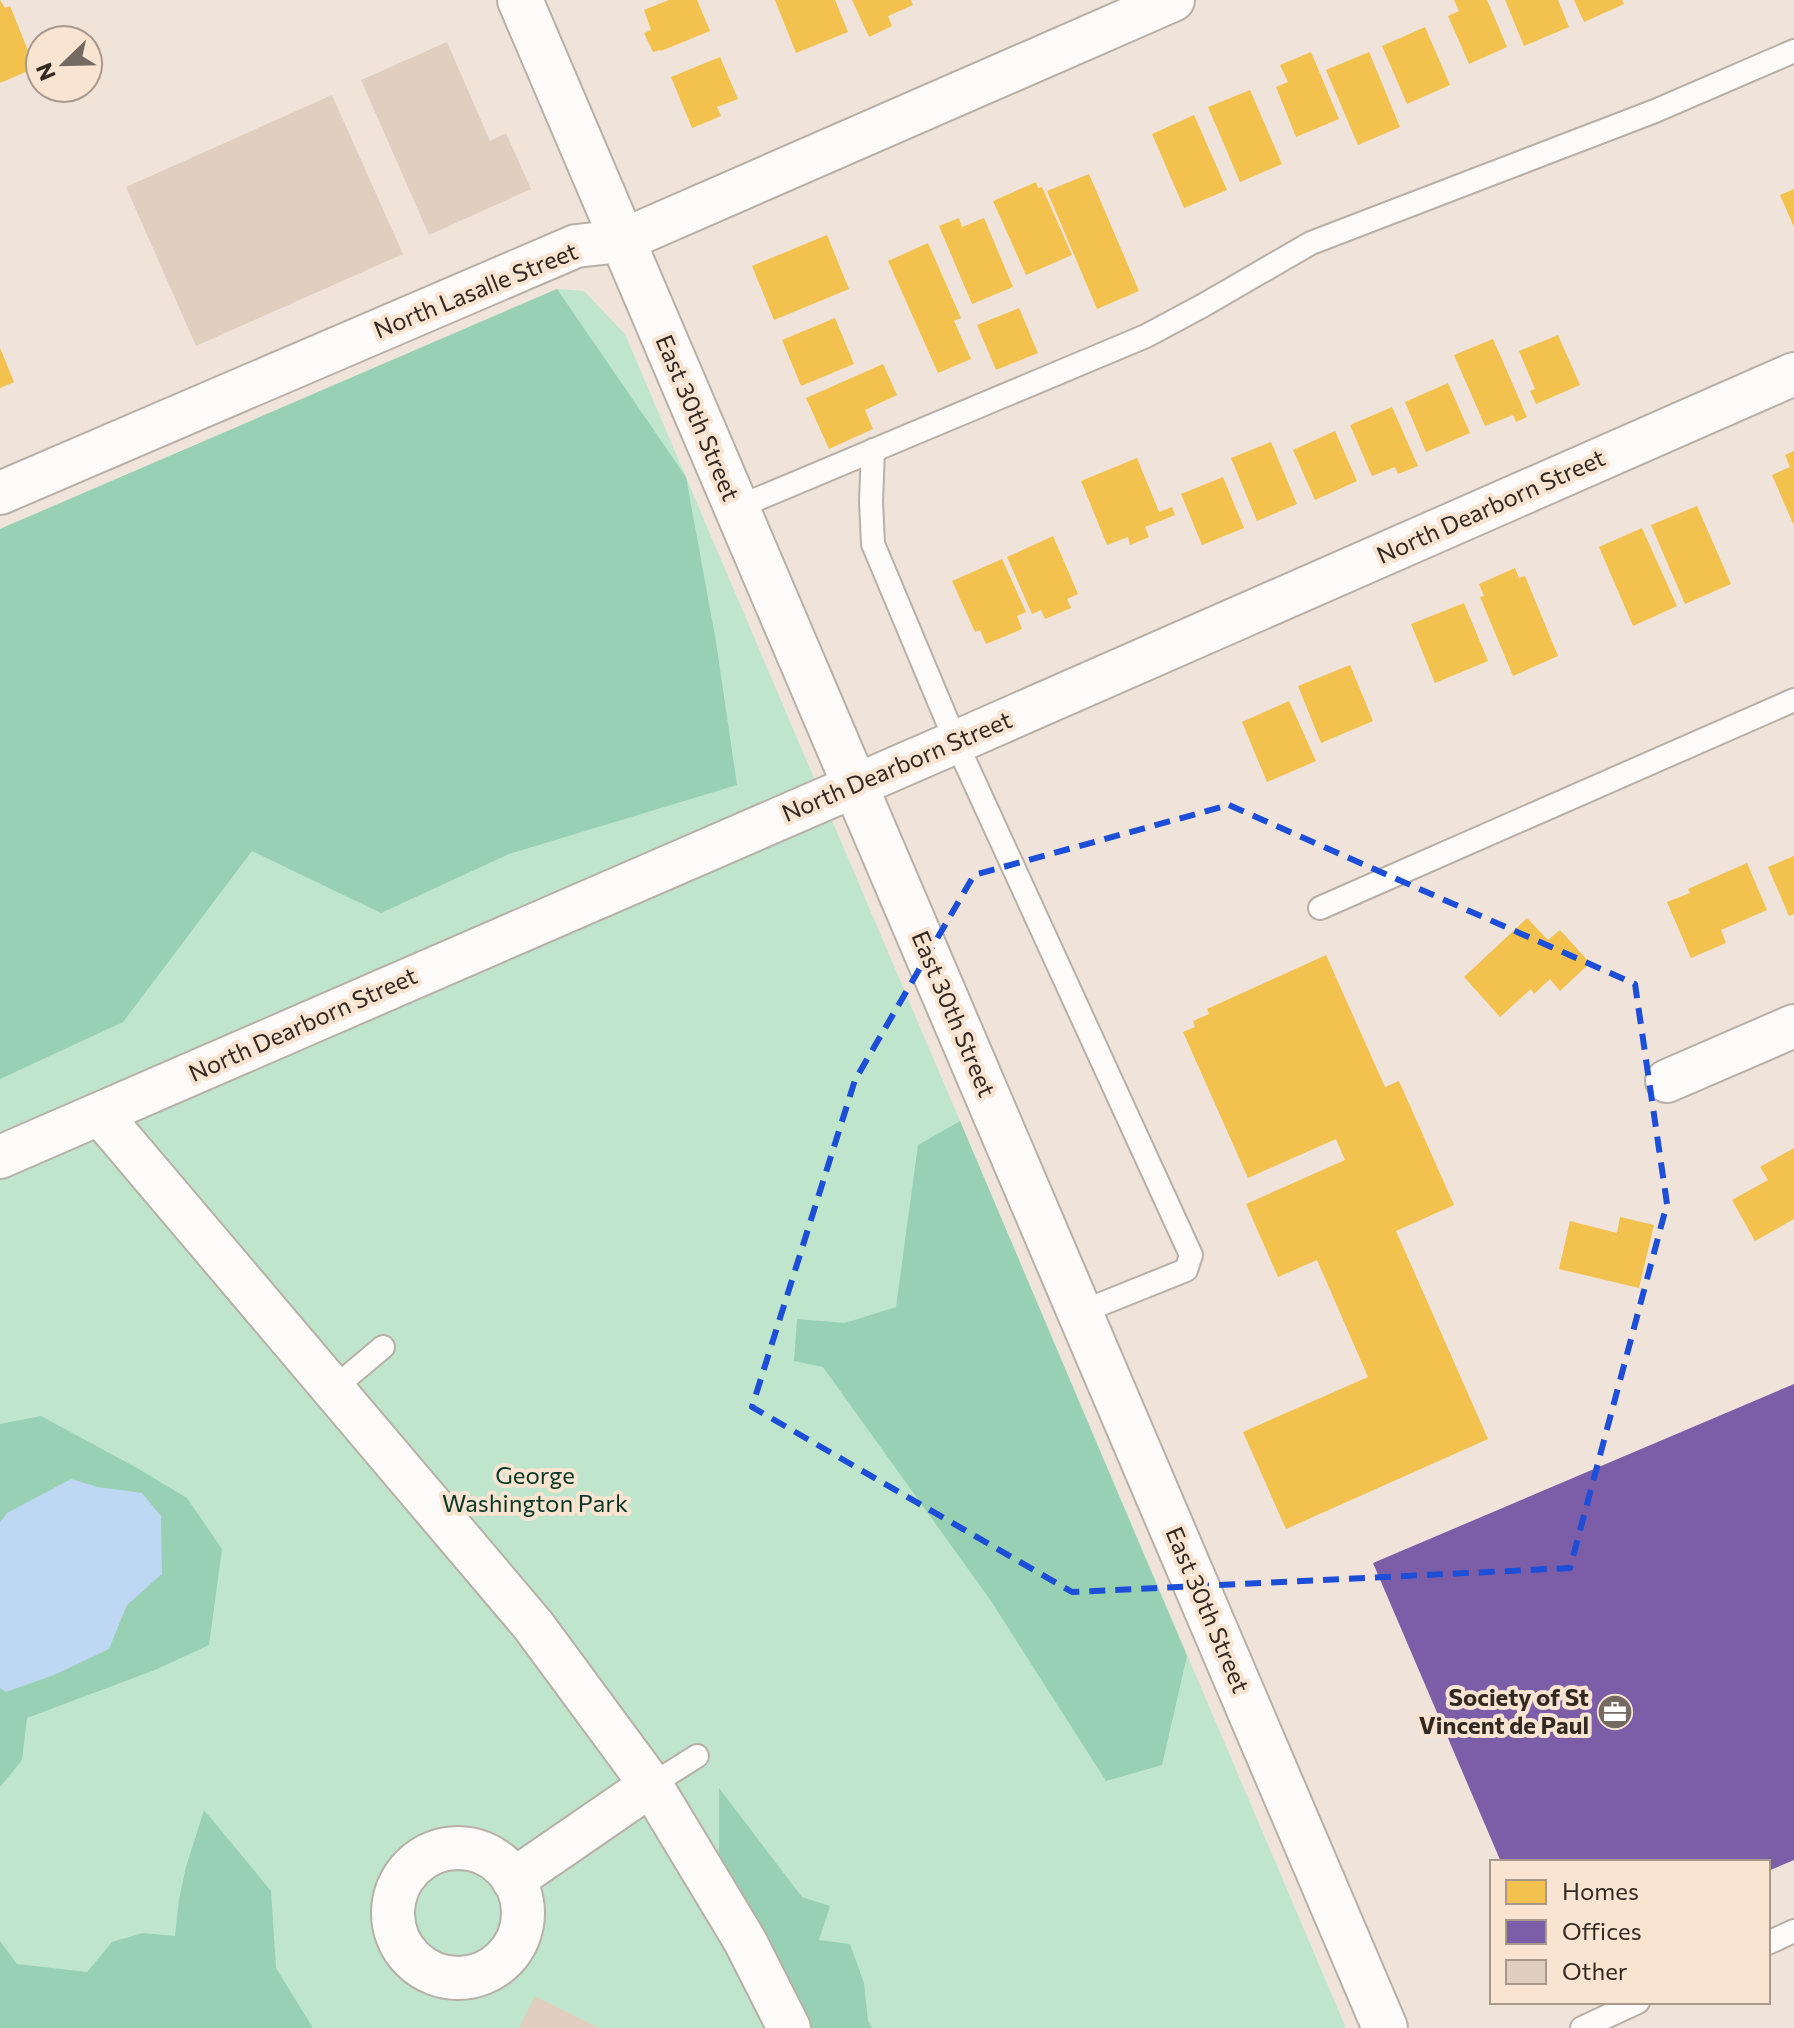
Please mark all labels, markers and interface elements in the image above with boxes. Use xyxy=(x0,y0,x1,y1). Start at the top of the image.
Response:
north arrow xyxy=(24,24,104,104)
text: N xyxy=(29,59,61,85)
street label: North Lasalle Street xyxy=(369,235,582,344)
street label: East 30th Street xyxy=(650,330,746,505)
street label: North Dearborn Street xyxy=(1372,442,1609,569)
street label: North Dearborn Street xyxy=(777,704,1016,827)
street label: East 30th Street xyxy=(906,926,1002,1101)
street label: North Dearborn Street xyxy=(184,960,421,1087)
park label: George Washington Park xyxy=(442,1460,628,1517)
street label: East 30th Street xyxy=(1160,1522,1256,1697)
place label: Society of St Vincent de Paul xyxy=(1419,1682,1589,1739)
office icon: Society of St Vincent de Paul xyxy=(1596,1693,1634,1731)
legend xyxy=(1490,1860,1770,2004)
text: Homes xyxy=(1562,1876,1639,1905)
text: Offices xyxy=(1562,1916,1642,1945)
text: Other xyxy=(1562,1956,1628,1985)

